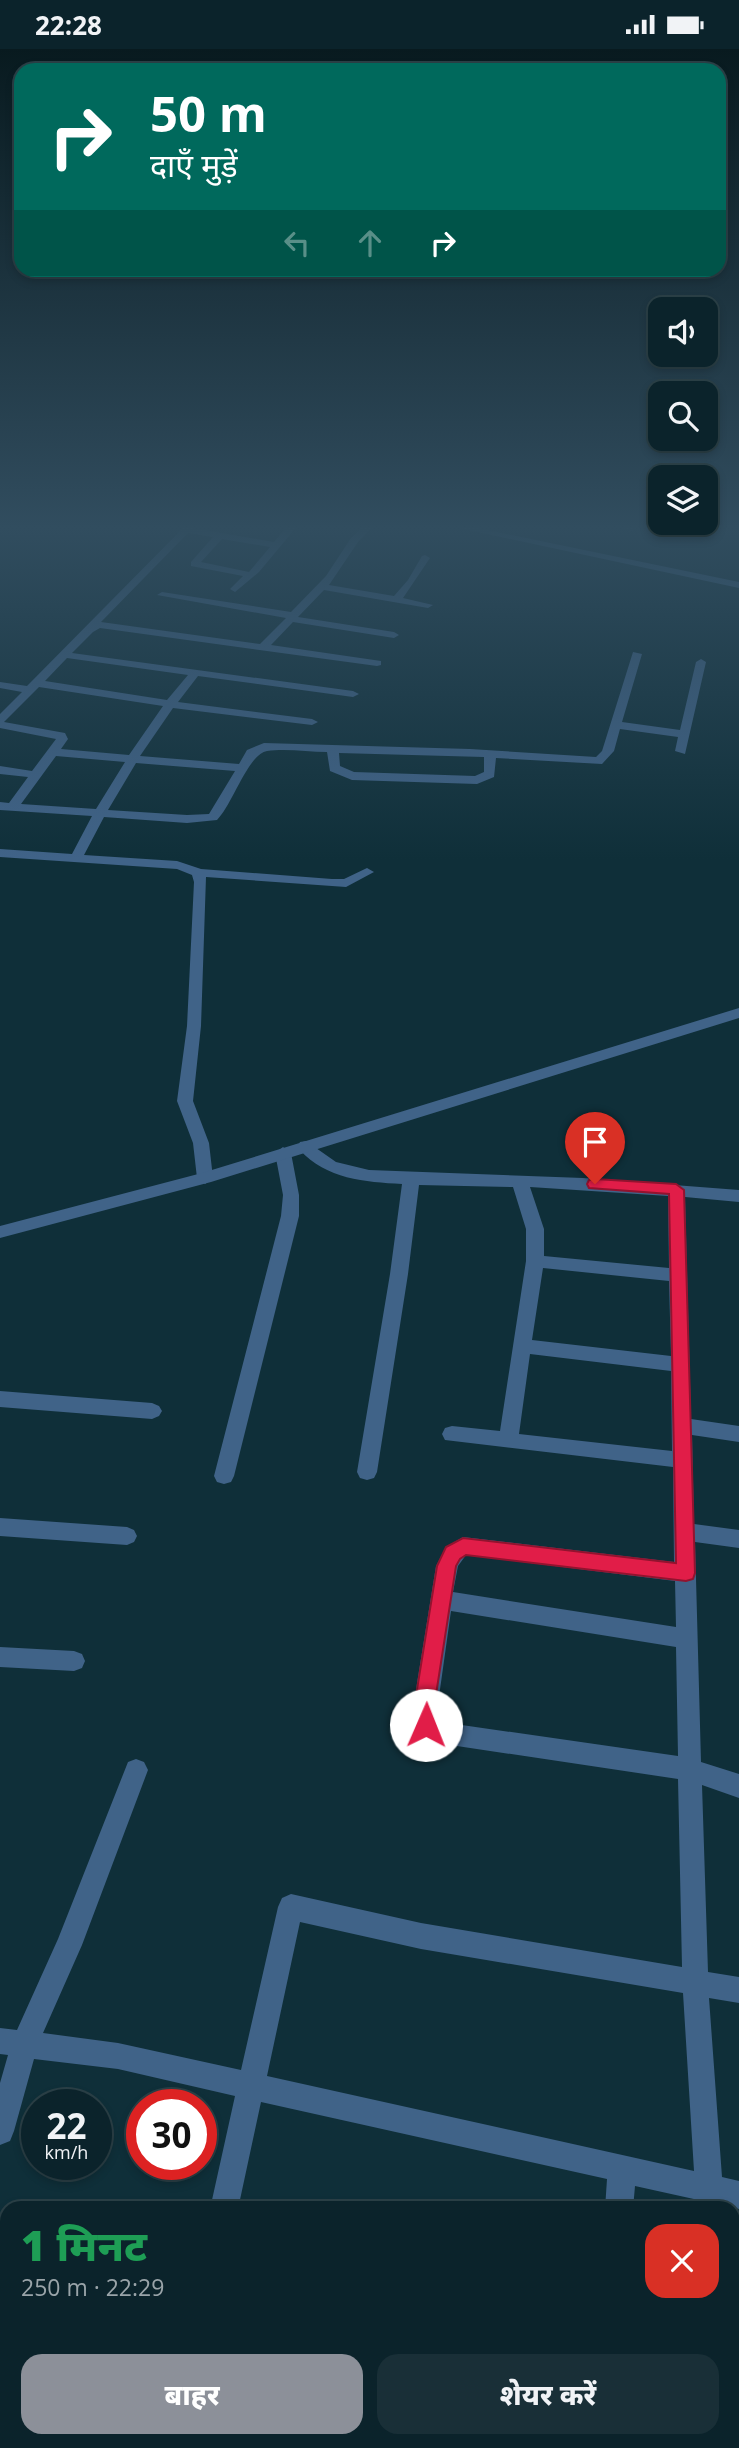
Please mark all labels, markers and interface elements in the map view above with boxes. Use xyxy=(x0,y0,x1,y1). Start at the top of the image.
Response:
text: 22:28 xyxy=(35,7,102,43)
text: 50 m xyxy=(150,80,267,146)
icon: right xyxy=(35,91,126,182)
text: दाएँ मुड़ें xyxy=(150,143,238,186)
icon: left xyxy=(278,224,316,262)
icon: ahead xyxy=(351,224,389,262)
icon: right xyxy=(424,224,462,262)
map controls xyxy=(648,297,718,535)
button: sound xyxy=(648,297,718,367)
button: search xyxy=(648,381,718,451)
button: layers xyxy=(648,465,718,535)
pin xyxy=(565,1112,625,1184)
icon: arrive xyxy=(576,1123,614,1161)
position arrow xyxy=(389,1688,463,1762)
speed limit sign: 30 xyxy=(126,2089,217,2180)
text: 22 xyxy=(46,2102,87,2149)
text: km/h xyxy=(45,2140,88,2164)
text: 1 मिनट xyxy=(21,2216,147,2273)
button: close xyxy=(645,2224,719,2298)
text: 250 m · 22:29 xyxy=(21,2271,164,2303)
button: बाहर xyxy=(21,2354,363,2434)
button: शेयर करें xyxy=(377,2354,719,2434)

